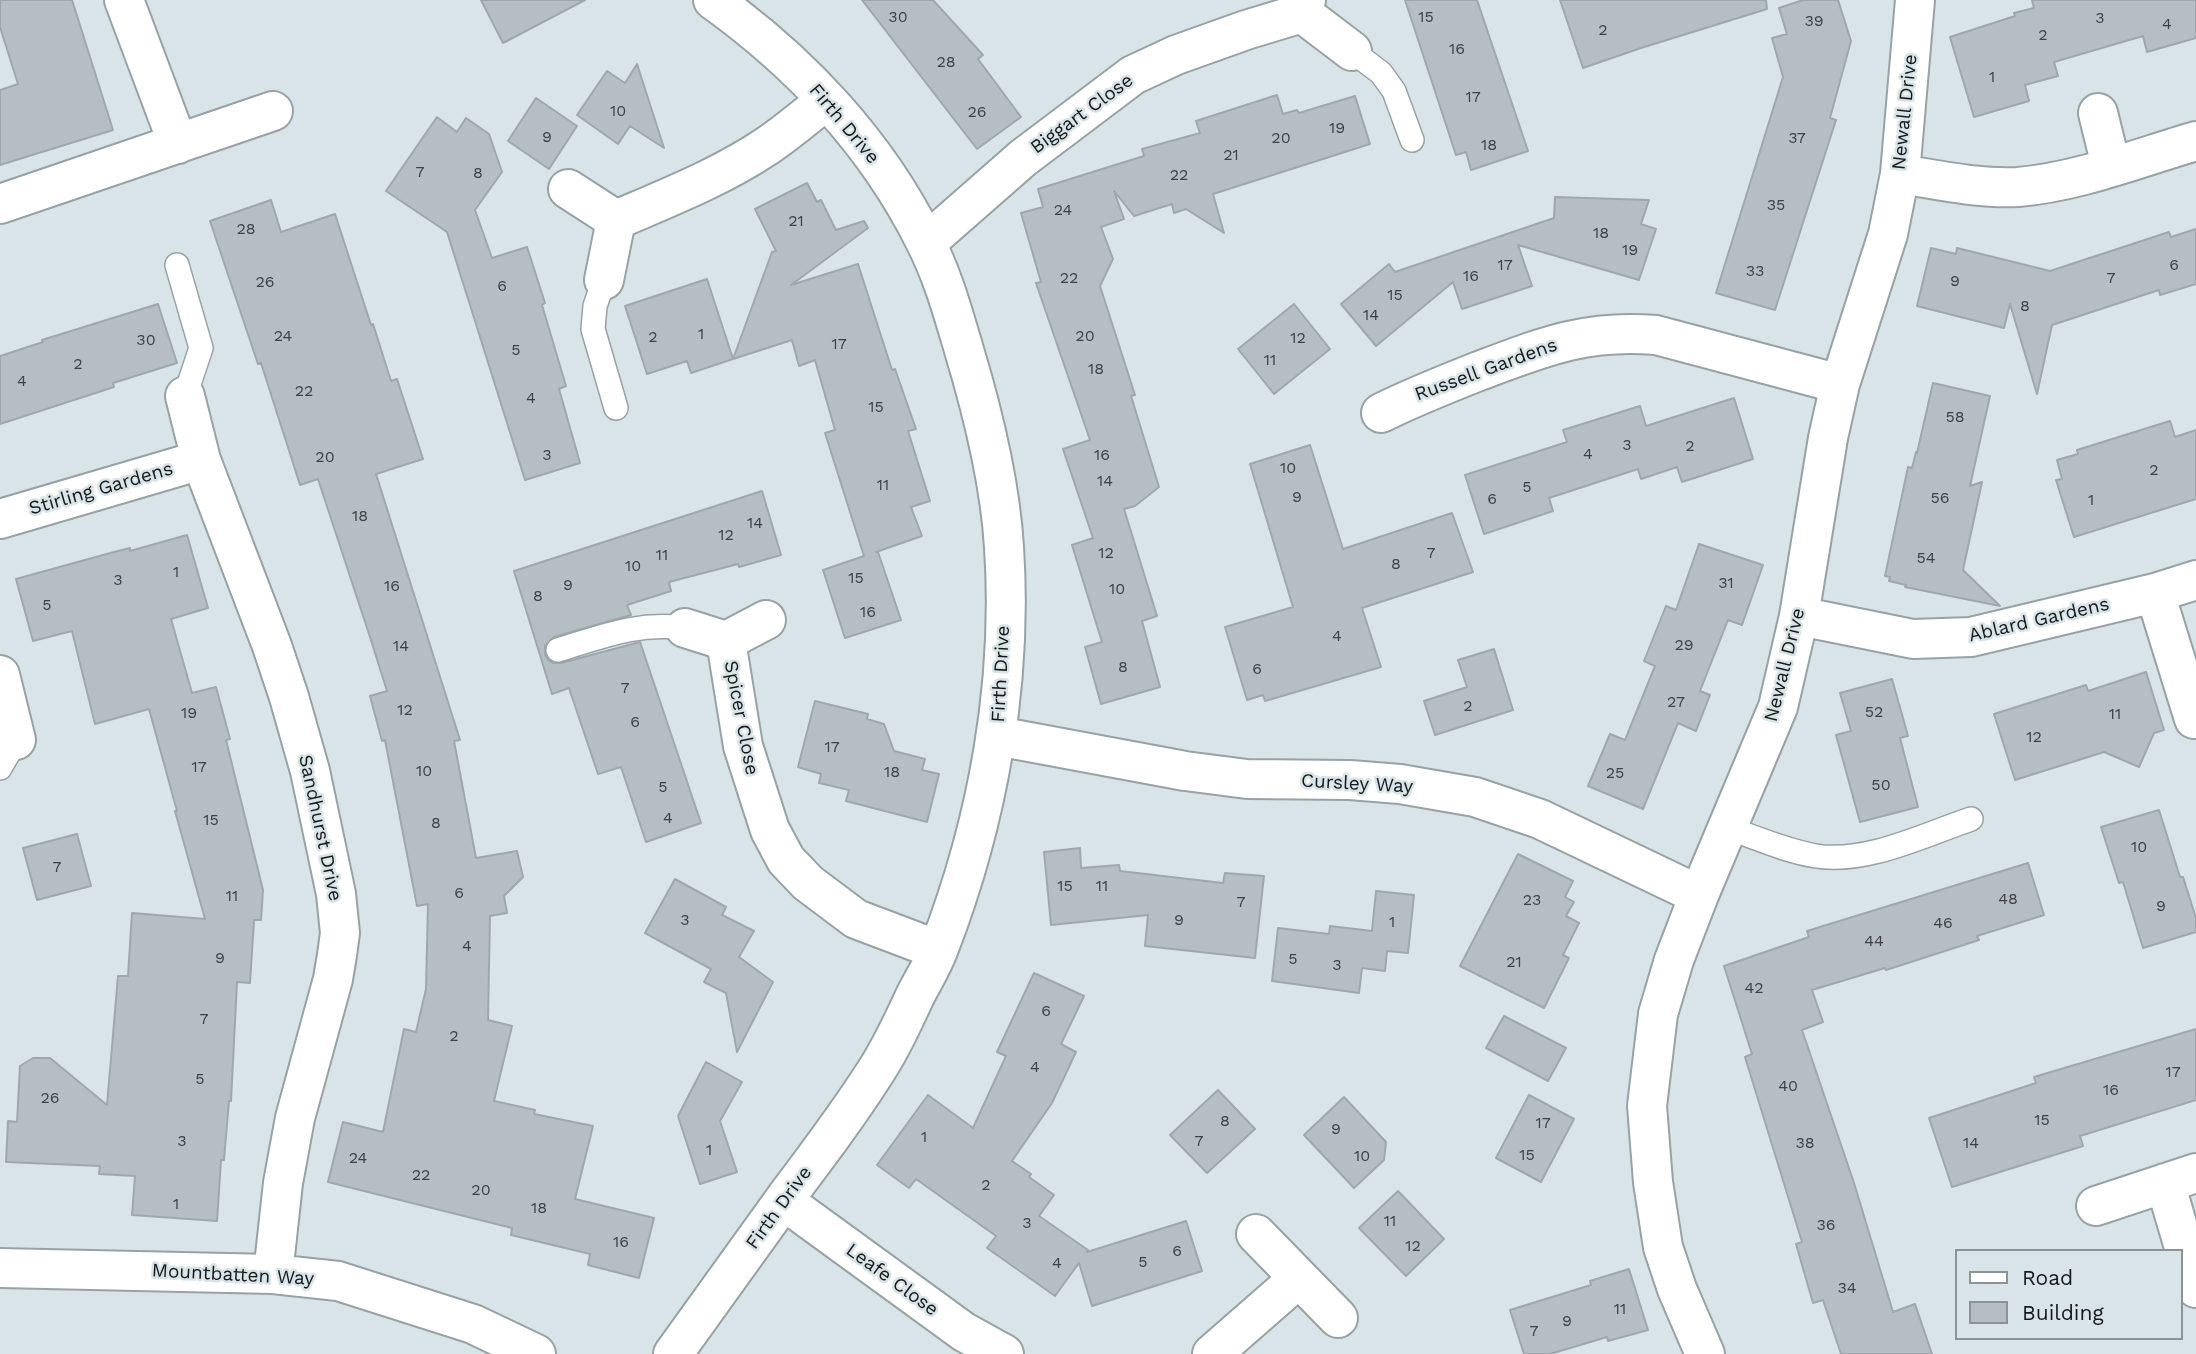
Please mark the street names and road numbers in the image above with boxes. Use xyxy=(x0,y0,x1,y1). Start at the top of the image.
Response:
street label: Newall Drive xyxy=(1888,53,1922,171)
street label: Biggart Close xyxy=(1026,69,1138,159)
street label: Firth Drive xyxy=(804,79,884,169)
street label: Russell Gardens xyxy=(1412,334,1560,406)
street label: Stirling Gardens xyxy=(26,458,176,520)
street label: Ablard Gardens xyxy=(1967,593,2111,647)
street label: Newall Drive xyxy=(1760,606,1810,724)
street label: Firth Drive xyxy=(987,625,1015,723)
street label: Spicer Close xyxy=(719,659,763,777)
street label: Sandhurst Drive xyxy=(293,753,347,903)
street label: Cursley Way xyxy=(1300,770,1414,798)
street label: Firth Drive xyxy=(741,1162,817,1254)
street label: Leafe Close xyxy=(841,1239,943,1321)
street label: Mountbatten Way xyxy=(151,1259,315,1291)

